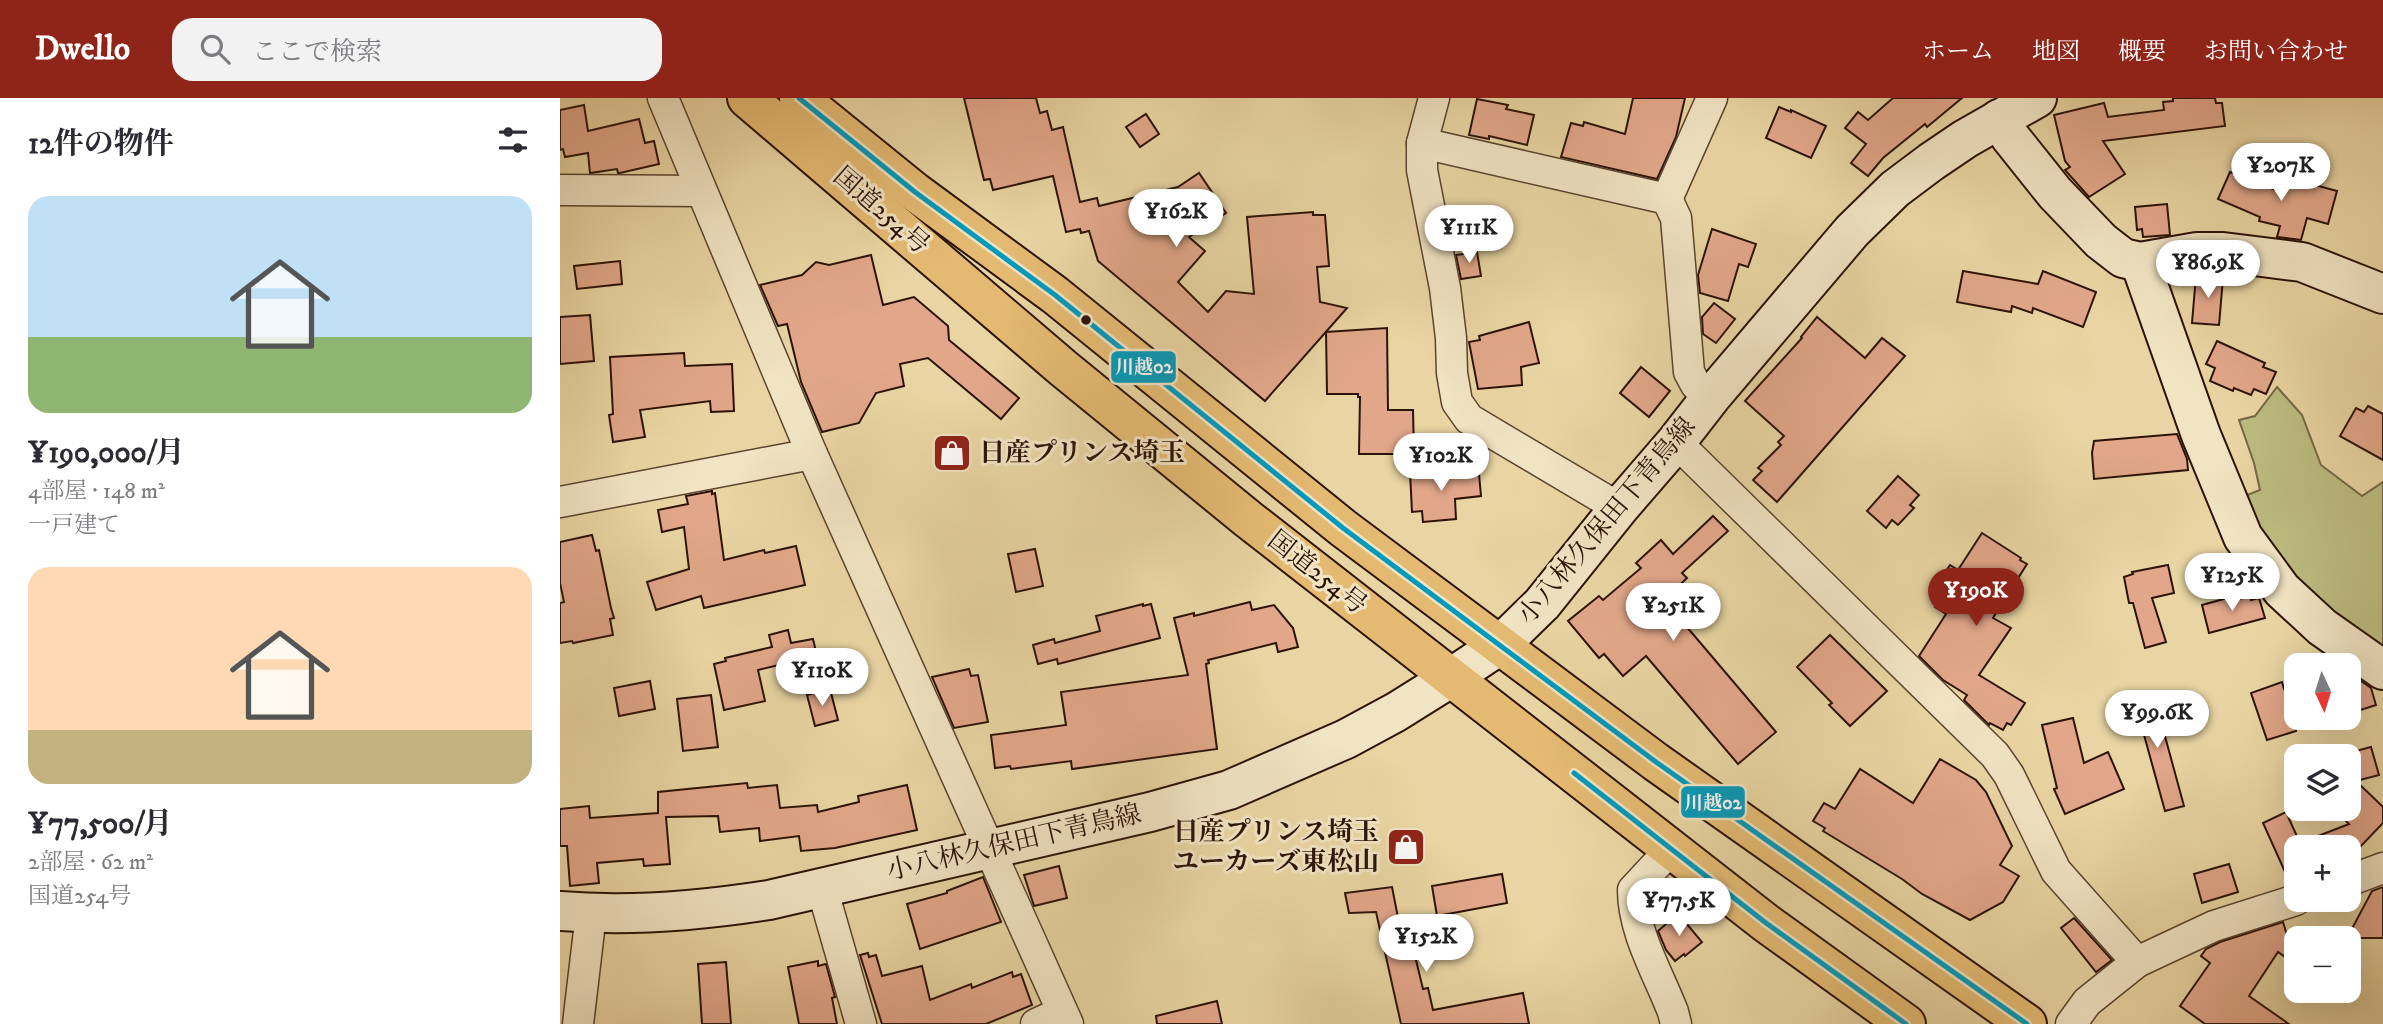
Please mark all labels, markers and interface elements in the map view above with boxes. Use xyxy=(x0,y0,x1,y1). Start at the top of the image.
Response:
search box xyxy=(172,18,662,81)
text: Dwello xyxy=(35,29,130,70)
icon: search xyxy=(196,30,234,68)
text: ここで検索 xyxy=(252,36,382,69)
text: ホーム xyxy=(1922,37,1994,67)
text: 地図 xyxy=(2032,37,2080,67)
text: 概要 xyxy=(2118,37,2166,67)
text: お問い合わせ xyxy=(2204,37,2348,67)
icon: filters xyxy=(494,121,532,159)
text: 12件の物件 xyxy=(28,126,174,163)
pin: ¥207K xyxy=(2232,144,2330,203)
text: ¥207K xyxy=(2247,151,2315,180)
street label: 国道254号 xyxy=(826,160,936,262)
pin: ¥162K xyxy=(1127,190,1225,249)
text: ¥162K xyxy=(1144,197,1208,226)
pin: ¥111K xyxy=(1420,206,1518,265)
text: ¥111K xyxy=(1441,213,1497,242)
pin: ¥86.9K xyxy=(2151,240,2265,300)
icon: home xyxy=(217,241,343,367)
text: ¥86.9K xyxy=(2172,248,2244,277)
unlabelled marker xyxy=(1079,313,1093,327)
line badge: 川越02 xyxy=(1110,350,1177,384)
text: 川越02 xyxy=(1115,356,1173,379)
street label: 小八林久保田下青鳥線 xyxy=(1511,411,1703,631)
shop icon: 日産プリンス埼玉 xyxy=(931,432,973,474)
pin: ¥102K xyxy=(1392,434,1490,493)
text: ¥190,000/月 xyxy=(28,435,185,472)
place label: 日産プリンス埼玉 xyxy=(979,437,1185,470)
text: ¥102K xyxy=(1409,441,1473,470)
text: 4部屋 · 148 m² xyxy=(28,477,165,506)
text: 一戸建て xyxy=(28,511,120,540)
street label: 国道254号 xyxy=(1261,524,1373,622)
pin: ¥125K xyxy=(2183,554,2281,613)
text: ¥125K xyxy=(2201,561,2263,590)
pin: ¥190K xyxy=(1927,568,2025,628)
text: ¥190K xyxy=(1944,576,2008,605)
pin: ¥251K xyxy=(1624,584,1722,643)
text: ¥251K xyxy=(1642,591,1704,620)
icon: home xyxy=(217,612,343,738)
pin: ¥110K xyxy=(773,648,871,708)
north arrow xyxy=(2284,653,2361,730)
map controls xyxy=(2284,653,2361,1003)
text: ¥110K xyxy=(792,656,852,685)
pin: ¥99.6K xyxy=(2100,690,2214,750)
text: ¥99.6K xyxy=(2121,698,2193,727)
button: layers xyxy=(2284,744,2361,821)
line badge: 川越02 xyxy=(1680,785,1746,819)
text: 川越02 xyxy=(1684,792,1742,815)
street label: 小八林久保田下青鳥線 xyxy=(884,798,1144,888)
text: ¥77,500/月 xyxy=(28,806,173,843)
place label: 日産プリンス埼玉 ユーカーズ東松山 xyxy=(1173,816,1379,879)
shop icon: 日産プリンス埼玉 ユーカーズ東松山 xyxy=(1385,826,1427,868)
button: + xyxy=(2284,835,2361,912)
text: 2部屋 · 62 m² xyxy=(28,848,153,877)
pin: ¥77.5K xyxy=(1622,878,1736,938)
text: 国道254号 xyxy=(28,882,132,911)
text: ¥77.5K xyxy=(1643,886,1715,915)
pin: ¥152K xyxy=(1377,914,1475,974)
text: ¥152K xyxy=(1395,922,1457,951)
button: − xyxy=(2284,926,2361,1003)

